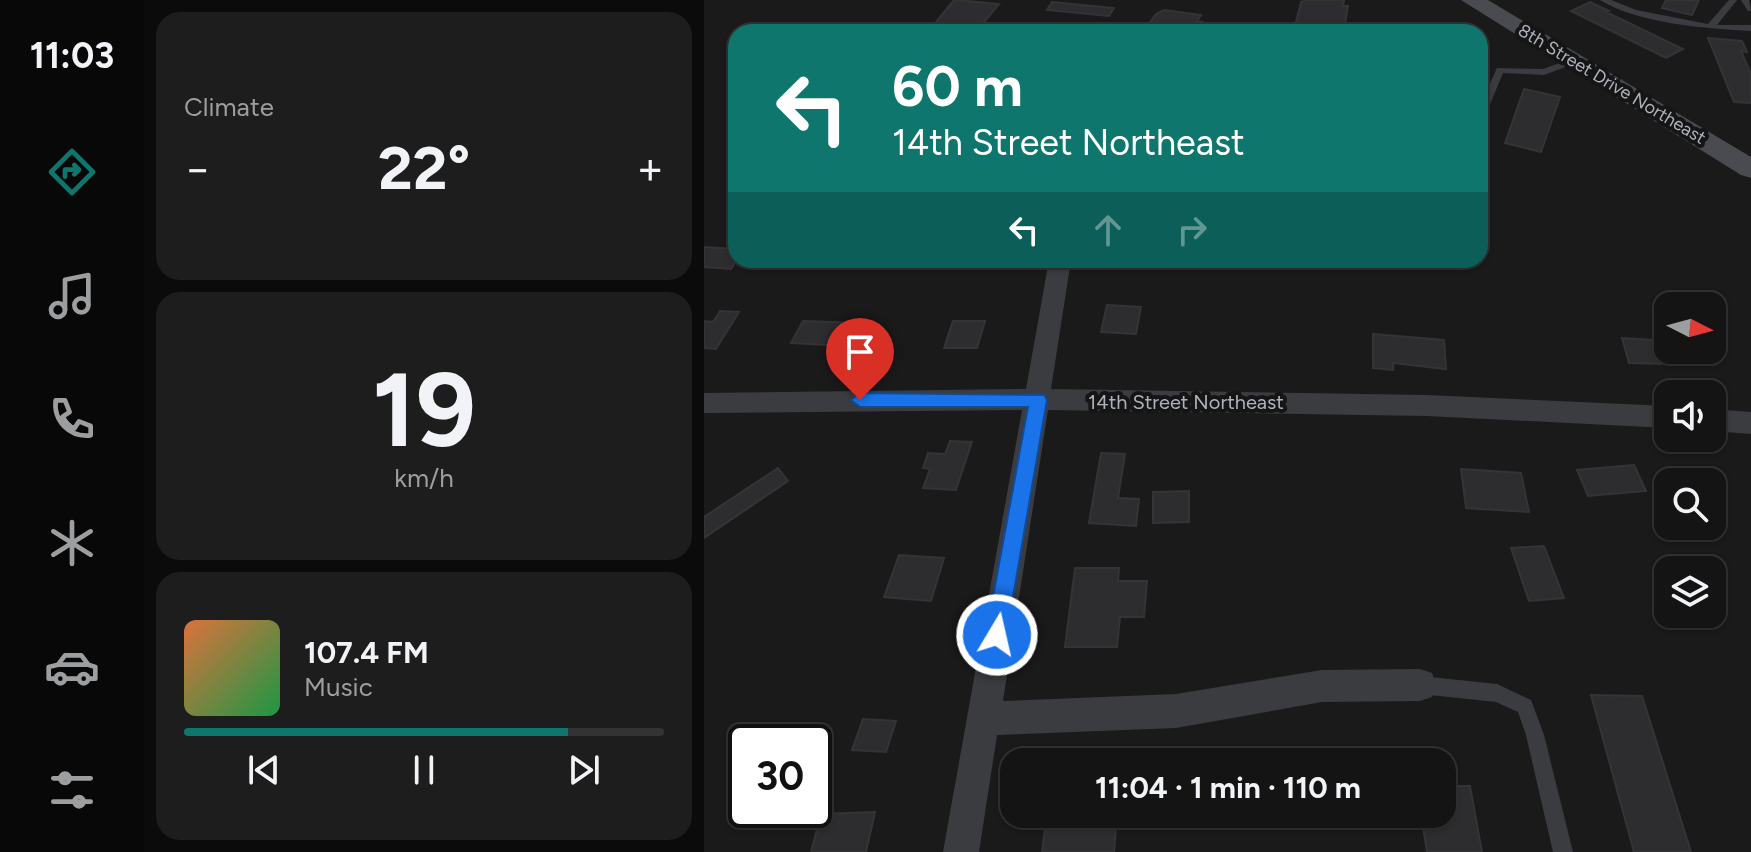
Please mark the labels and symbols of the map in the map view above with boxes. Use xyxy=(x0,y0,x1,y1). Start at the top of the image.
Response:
street label: 8th Street Drive Northeast xyxy=(1514,19,1710,149)
north arrow xyxy=(1654,292,1726,364)
pin xyxy=(826,318,894,400)
street label: 14th Street Northeast xyxy=(1088,390,1284,414)
position arrow xyxy=(955,593,1039,677)
speed limit sign: 30 xyxy=(728,724,832,828)

